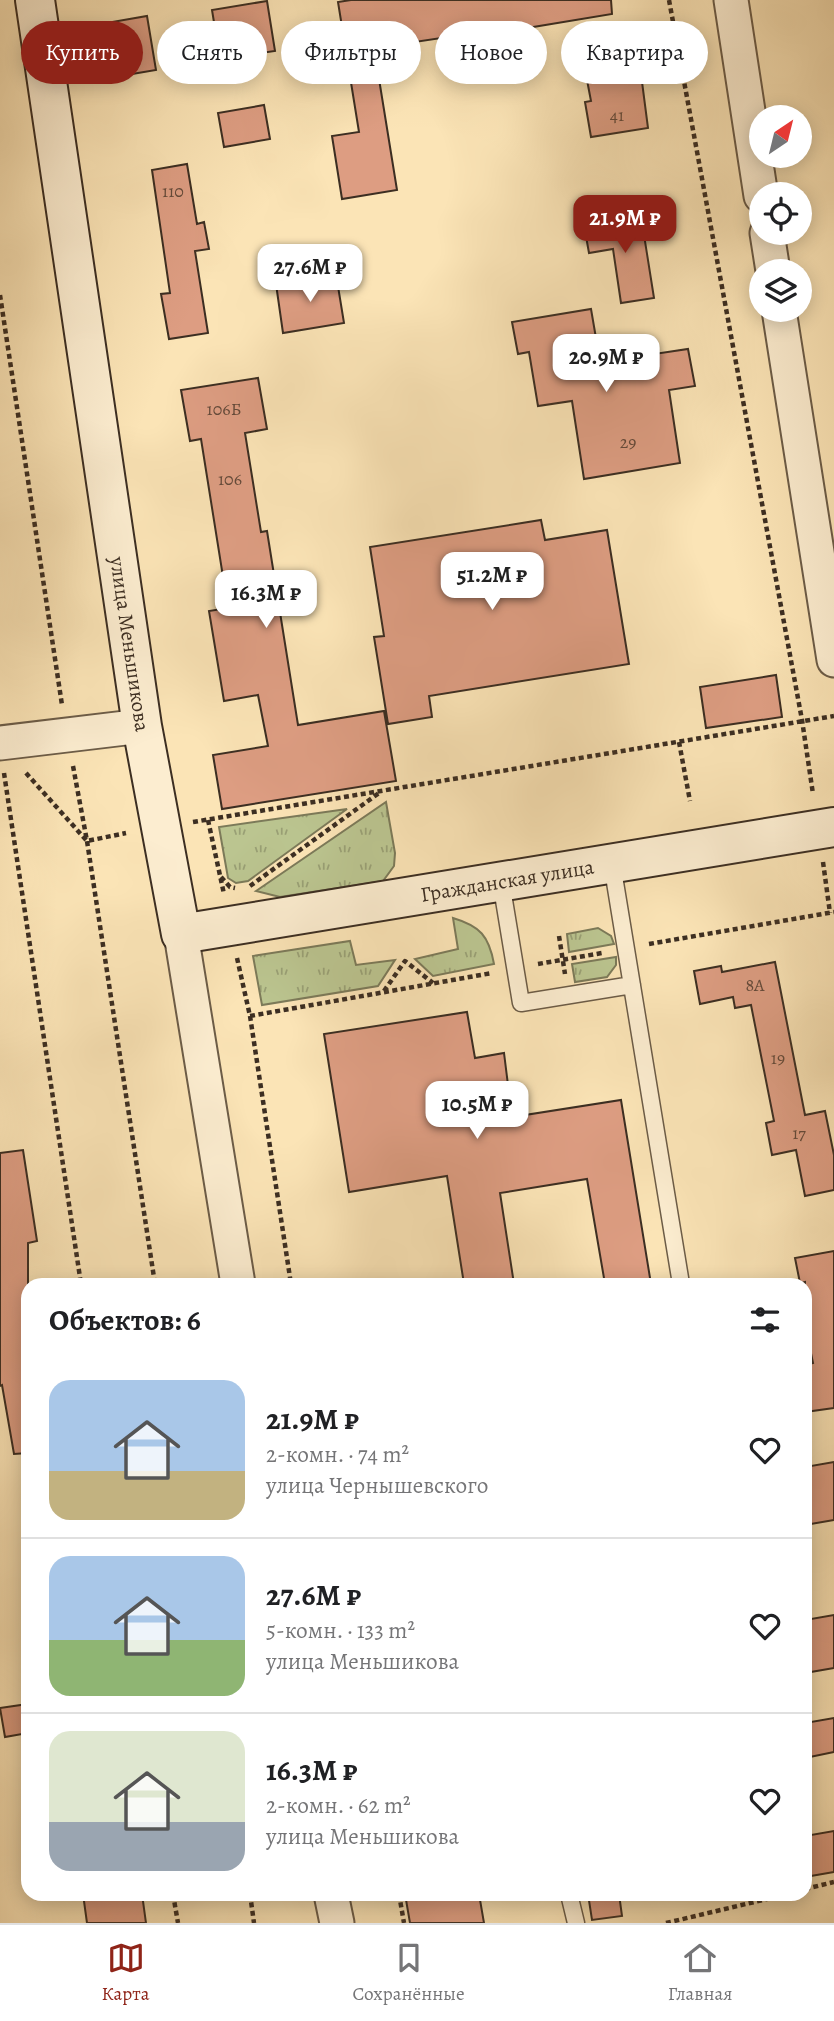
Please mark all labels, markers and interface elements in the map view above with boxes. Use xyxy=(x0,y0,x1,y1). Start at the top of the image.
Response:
chip: Купить xyxy=(21,21,143,84)
chip: Снять xyxy=(157,21,267,84)
chip: Фильтры xyxy=(281,21,421,84)
chip: Новое xyxy=(435,21,547,84)
chip: Квартира xyxy=(561,21,708,84)
house number: 41 xyxy=(610,103,624,127)
north arrow xyxy=(749,105,812,168)
map controls xyxy=(749,105,812,322)
house number: 110 xyxy=(162,179,184,203)
button: locate xyxy=(749,182,812,245)
pin: 21.9M ₽ xyxy=(560,196,690,255)
text: 21.9M ₽ xyxy=(589,202,661,233)
pin: 27.6M ₽ xyxy=(245,244,375,304)
text: 27.6M ₽ xyxy=(273,251,347,282)
button: layers xyxy=(749,259,812,322)
pin: 20.9M ₽ xyxy=(541,334,671,394)
text: 20.9M ₽ xyxy=(569,341,643,372)
house number: 106Б xyxy=(207,397,241,421)
house number: 29 xyxy=(620,430,636,454)
house number: 106 xyxy=(218,467,242,491)
pin: 51.2M ₽ xyxy=(427,552,557,612)
street label: улица Меньшикова xyxy=(103,554,157,734)
text: 51.2M ₽ xyxy=(457,559,527,590)
pin: 16.3M ₽ xyxy=(201,570,331,630)
text: 16.3M ₽ xyxy=(231,577,301,608)
street label: Гражданская улица xyxy=(418,852,596,909)
house number: 8А xyxy=(745,973,765,997)
house number: 19 xyxy=(771,1046,785,1070)
pin: 10.5M ₽ xyxy=(412,1082,542,1141)
text: 10.5M ₽ xyxy=(442,1088,512,1119)
house number: 17 xyxy=(792,1121,806,1145)
text: Объектов: 6 xyxy=(49,1300,201,1340)
icon: filters xyxy=(746,1301,784,1339)
text: 21.9M ₽ xyxy=(266,1399,359,1439)
icon: home xyxy=(105,1408,189,1492)
icon: heart xyxy=(746,1431,784,1469)
text: 2-комн. · 74 m² xyxy=(266,1439,409,1470)
text: улица Чернышевского xyxy=(266,1470,488,1501)
text: 27.6M ₽ xyxy=(266,1575,361,1615)
icon: home xyxy=(105,1584,189,1668)
icon: heart xyxy=(746,1607,784,1645)
text: 5-комн. · 133 m² xyxy=(266,1615,415,1646)
text: улица Меньшикова xyxy=(266,1646,459,1677)
text: 16.3M ₽ xyxy=(266,1750,358,1790)
icon: home xyxy=(105,1759,189,1843)
icon: heart xyxy=(746,1782,784,1820)
text: 2-комн. · 62 m² xyxy=(266,1790,411,1821)
text: улица Меньшикова xyxy=(266,1821,459,1852)
tab: Карта xyxy=(102,1939,149,2007)
tab: Сохранённые xyxy=(353,1939,465,2007)
tab: Главная xyxy=(668,1939,732,2007)

